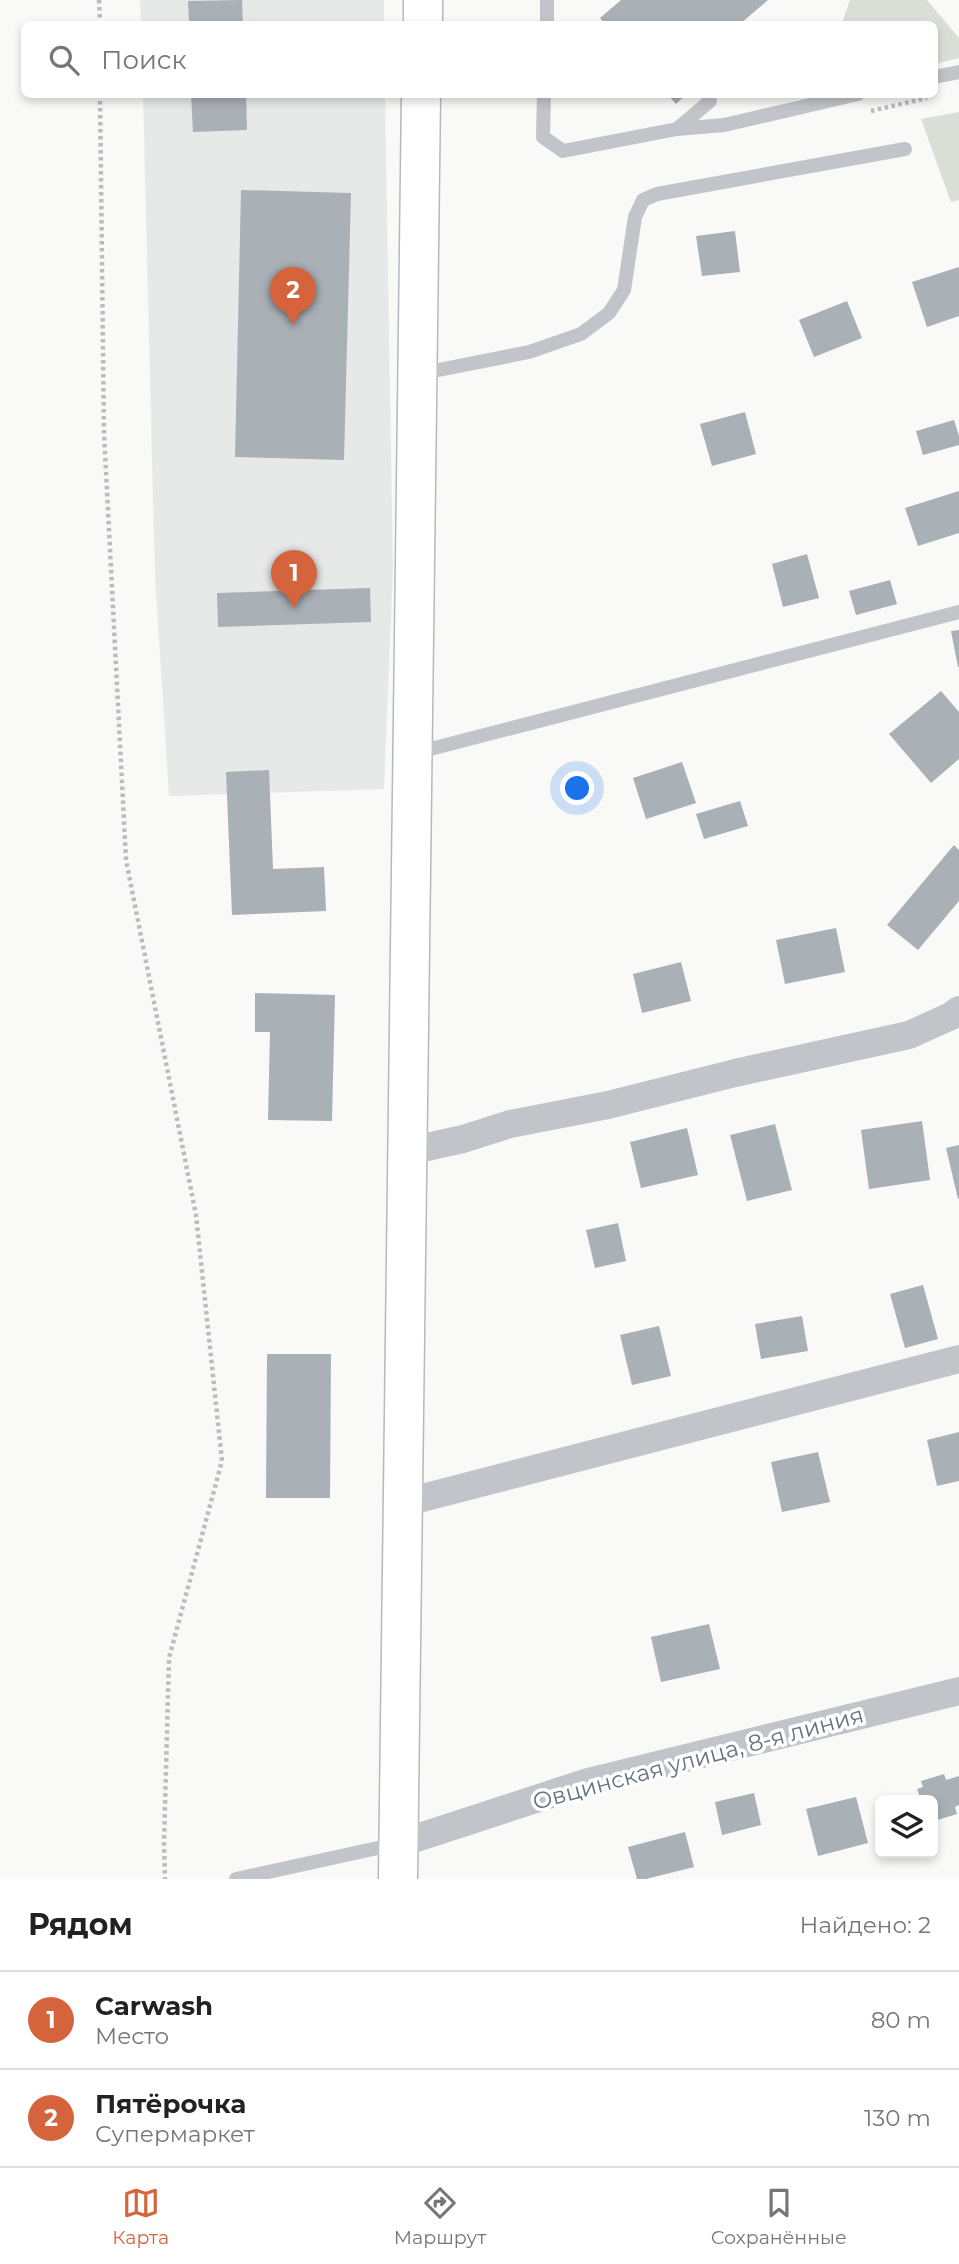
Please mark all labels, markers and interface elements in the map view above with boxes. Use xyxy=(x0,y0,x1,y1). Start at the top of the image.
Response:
search box xyxy=(21,21,938,98)
icon: search xyxy=(45,41,83,79)
text: Поиск xyxy=(101,44,187,76)
pin: 2 xyxy=(270,267,316,325)
pin: 1 xyxy=(271,550,317,608)
your location xyxy=(560,771,594,805)
street label: Овцинская улица, 8-я линия xyxy=(530,1700,866,1816)
map controls xyxy=(875,1795,938,1858)
button: layers xyxy=(875,1795,938,1858)
text: Рядом xyxy=(28,1906,133,1943)
text: Найдено: 2 xyxy=(800,1911,931,1939)
text: Carwash xyxy=(95,1990,213,2022)
text: 1 xyxy=(46,2006,56,2034)
text: 80 m xyxy=(871,2006,931,2034)
text: Место xyxy=(95,2022,169,2050)
text: Пятёрочка xyxy=(95,2088,246,2120)
text: 2 xyxy=(44,2104,58,2132)
text: 130 m xyxy=(864,2104,931,2132)
text: Супермаркет xyxy=(95,2120,255,2148)
tab: Карта xyxy=(112,2184,169,2249)
tab: Маршрут xyxy=(394,2184,486,2249)
tab: Сохранённые xyxy=(711,2184,847,2249)

